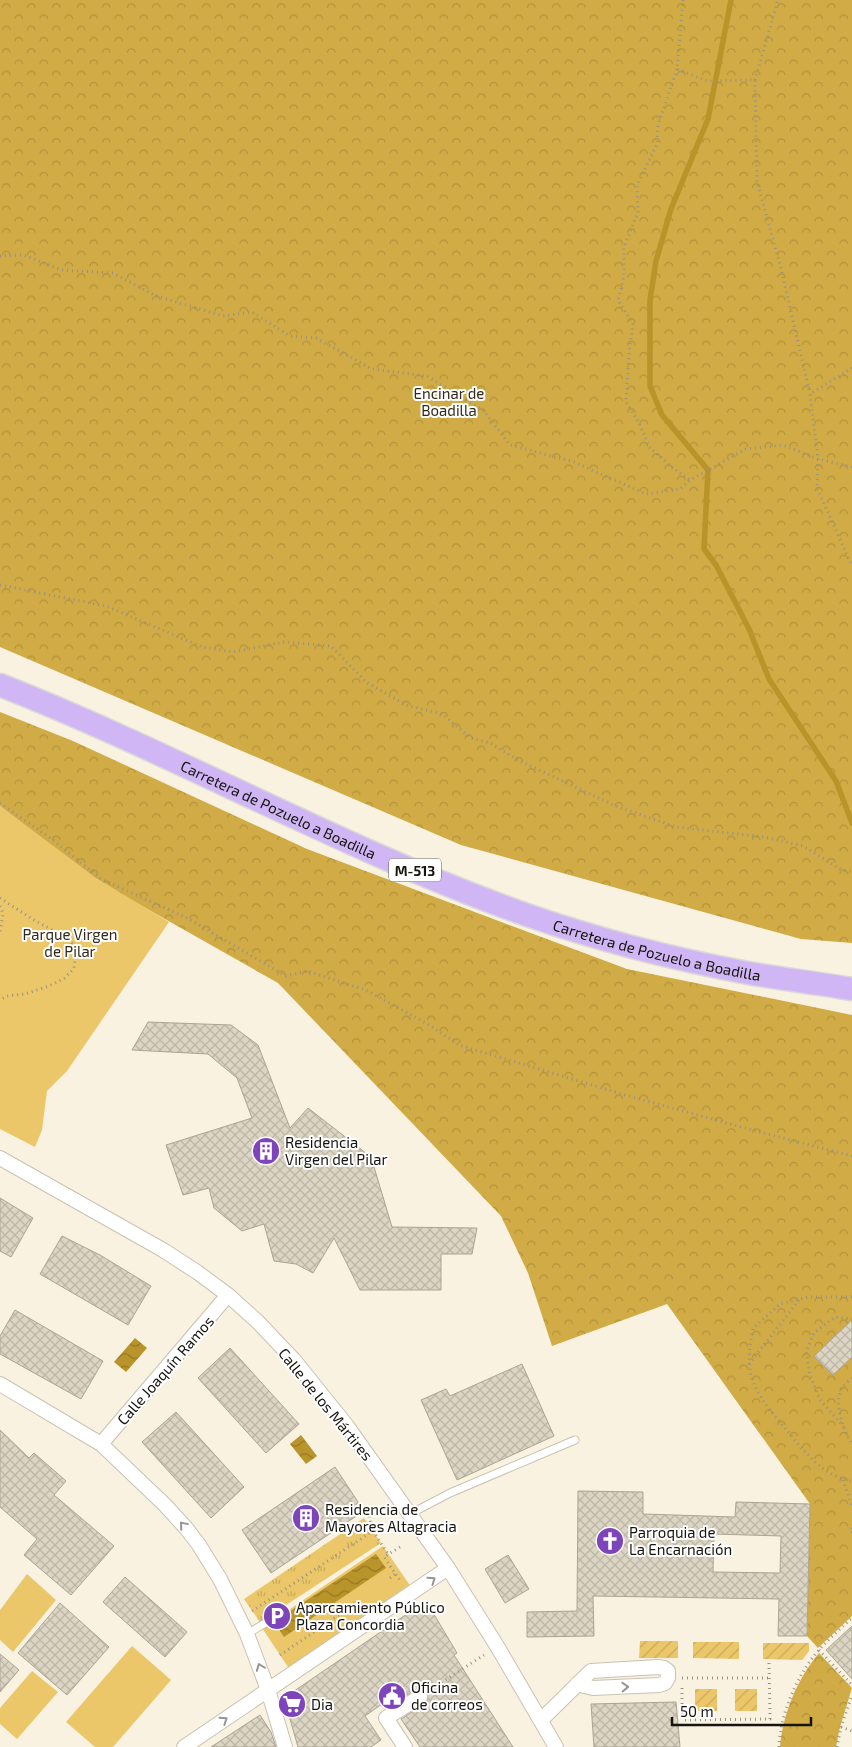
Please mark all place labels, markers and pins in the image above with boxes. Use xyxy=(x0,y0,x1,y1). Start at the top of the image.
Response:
place label: Residencia Virgen del Pilar xyxy=(285,1133,388,1168)
building icon: Residencia Virgen del Pilar xyxy=(251,1136,281,1166)
place label: Residencia de Mayores Altagracia xyxy=(325,1500,457,1535)
building icon: Residencia de Mayores Altagracia xyxy=(291,1503,321,1533)
place label: Parroquia de La Encarnación xyxy=(629,1523,732,1558)
church icon: Parroquia de La Encarnación xyxy=(595,1526,625,1556)
place label: Aparcamiento Público Plaza Concordia xyxy=(296,1598,445,1633)
parking icon: Aparcamiento Público Plaza Concordia xyxy=(262,1601,292,1631)
place label: Oficina de correos xyxy=(411,1678,483,1713)
public building icon: Oficina de correos xyxy=(377,1681,407,1711)
supermarket icon: Dia xyxy=(277,1689,307,1719)
place label: Dia xyxy=(311,1695,333,1713)

